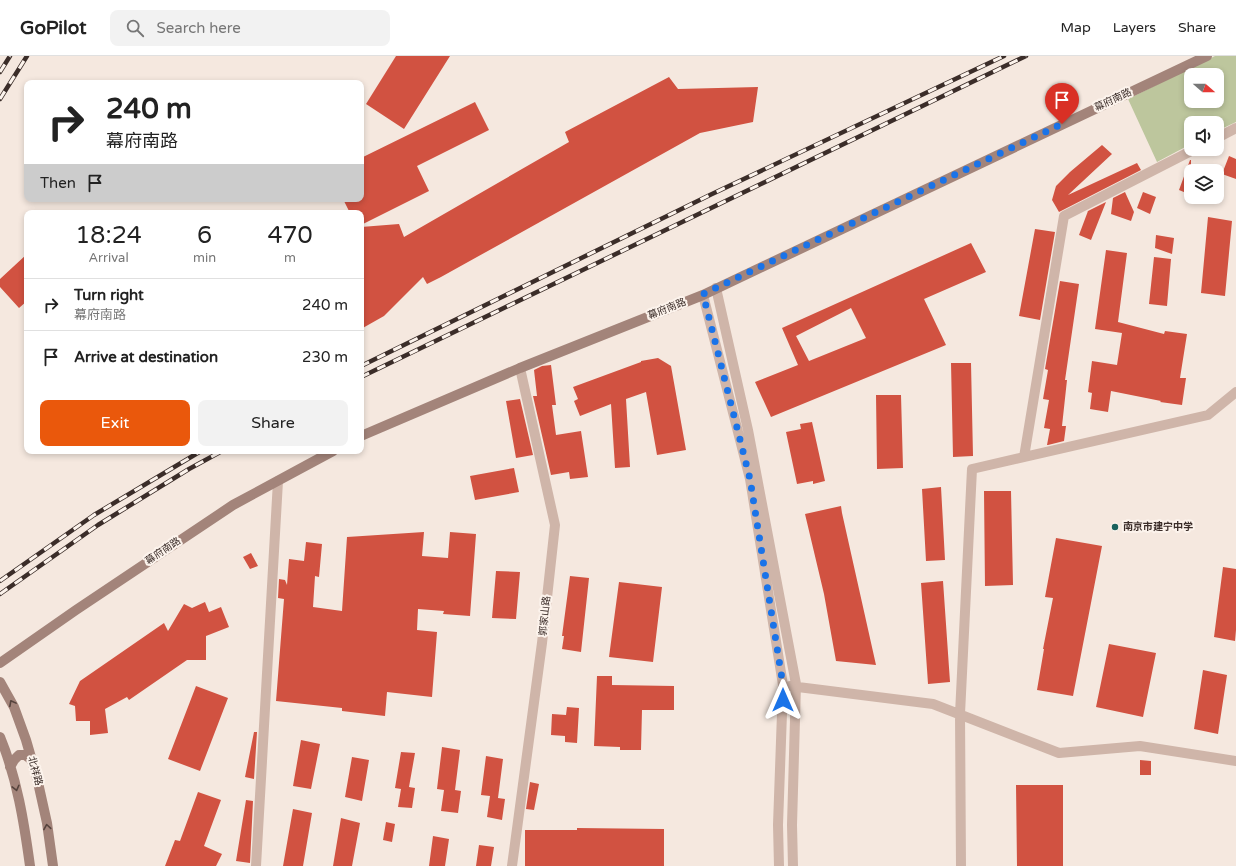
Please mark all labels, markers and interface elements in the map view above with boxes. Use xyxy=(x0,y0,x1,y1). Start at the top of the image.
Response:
search box xyxy=(110,10,390,46)
text: GoPilot xyxy=(20,17,86,39)
icon: search xyxy=(124,17,146,39)
text: Search here xyxy=(156,19,241,37)
text: Map xyxy=(1061,19,1091,36)
text: Layers xyxy=(1113,19,1156,36)
text: Share xyxy=(1178,19,1216,36)
north arrow xyxy=(1184,68,1224,108)
map controls xyxy=(1184,68,1224,204)
pin xyxy=(1045,83,1079,124)
street label: 幕府南路 xyxy=(1092,86,1134,114)
icon: arrive xyxy=(1051,89,1073,111)
text: 240 m xyxy=(106,92,192,126)
icon: right xyxy=(40,96,92,148)
button: sound xyxy=(1184,116,1224,156)
text: 幕府南路 xyxy=(106,130,178,152)
button: layers xyxy=(1184,164,1224,204)
icon: arrive xyxy=(84,172,106,194)
text: Then xyxy=(40,174,76,192)
text: 18:24 xyxy=(75,221,142,250)
text: 6 xyxy=(197,221,212,250)
text: 470 xyxy=(267,221,313,250)
text: Arrival xyxy=(88,250,129,266)
text: min xyxy=(193,250,216,266)
text: m xyxy=(284,250,296,266)
text: Turn right xyxy=(74,286,144,304)
icon: right xyxy=(40,294,62,316)
text: 240 m xyxy=(302,296,348,314)
street label: 幕府南路 xyxy=(646,296,688,322)
text: 幕府南路 xyxy=(74,307,126,323)
icon: arrive xyxy=(40,346,62,368)
text: Arrive at destination xyxy=(74,348,218,366)
text: 230 m xyxy=(302,348,348,366)
button: Exit xyxy=(40,400,190,446)
button: Share xyxy=(198,400,348,446)
place label: 南京市建宁中学 xyxy=(1123,521,1193,533)
marker: 南京市建宁中学 xyxy=(1110,522,1120,532)
street label: 幕府南路 xyxy=(143,535,183,567)
street label: 郭家山路 xyxy=(537,595,553,637)
position arrow xyxy=(762,679,804,721)
one-way arrow xyxy=(9,700,16,707)
street label: 北祥路 xyxy=(25,755,45,787)
one-way arrow xyxy=(11,784,19,791)
one-way arrow xyxy=(44,824,52,830)

